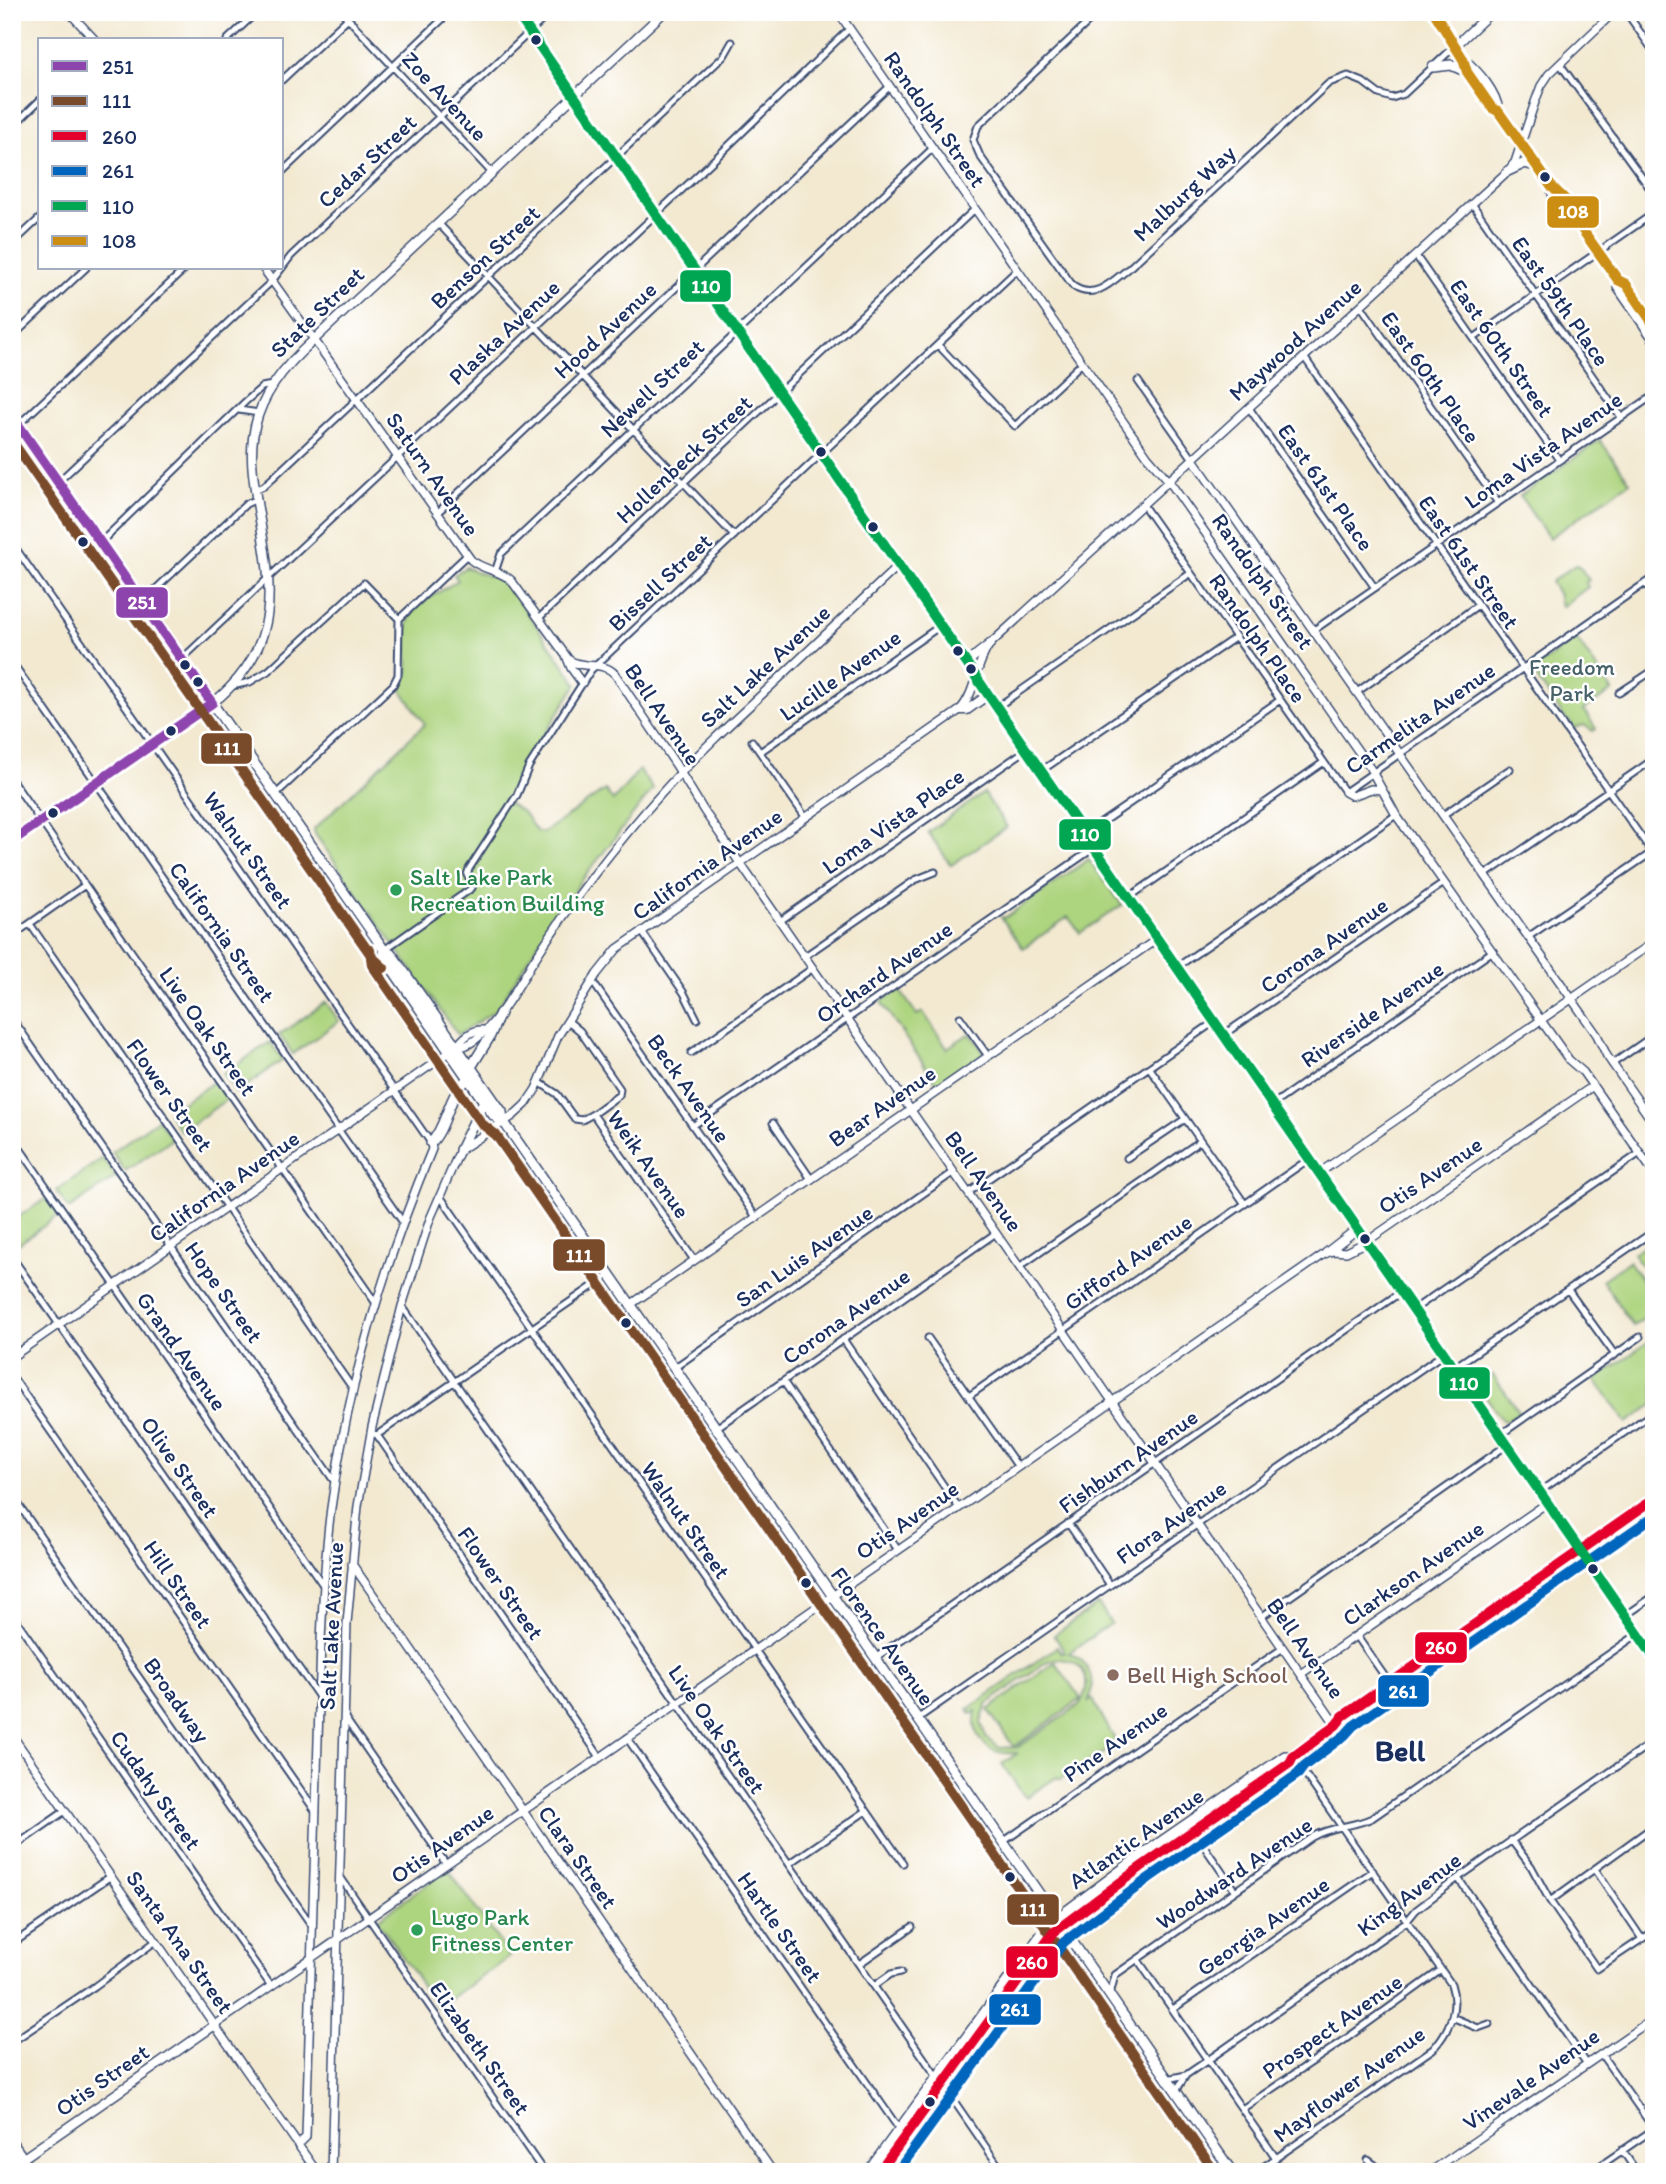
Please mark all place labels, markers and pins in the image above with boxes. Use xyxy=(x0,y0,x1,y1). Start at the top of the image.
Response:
unlabelled marker xyxy=(529,33,543,47)
unlabelled marker xyxy=(1538,170,1552,184)
unlabelled marker xyxy=(814,445,828,459)
unlabelled marker xyxy=(866,520,880,534)
unlabelled marker xyxy=(76,535,90,549)
unlabelled marker xyxy=(951,644,965,658)
unlabelled marker xyxy=(178,658,192,672)
unlabelled marker xyxy=(964,662,978,676)
unlabelled marker xyxy=(191,675,205,689)
unlabelled marker xyxy=(164,724,178,738)
unlabelled marker xyxy=(46,806,60,820)
place label: Salt Lake Park Recreation Building xyxy=(410,863,605,917)
marker: Salt Lake Park Recreation Building xyxy=(388,882,404,898)
unlabelled marker xyxy=(1358,1232,1372,1246)
unlabelled marker xyxy=(619,1316,633,1330)
unlabelled marker xyxy=(1586,1562,1600,1576)
unlabelled marker xyxy=(799,1576,813,1590)
place label: Bell High School xyxy=(1127,1661,1288,1689)
marker: Bell High School xyxy=(1105,1667,1121,1683)
unlabelled marker xyxy=(1003,1870,1017,1884)
place label: Lugo Park Fitness Center xyxy=(431,1903,573,1957)
marker: Lugo Park Fitness Center xyxy=(409,1922,425,1938)
unlabelled marker xyxy=(923,2095,937,2109)

